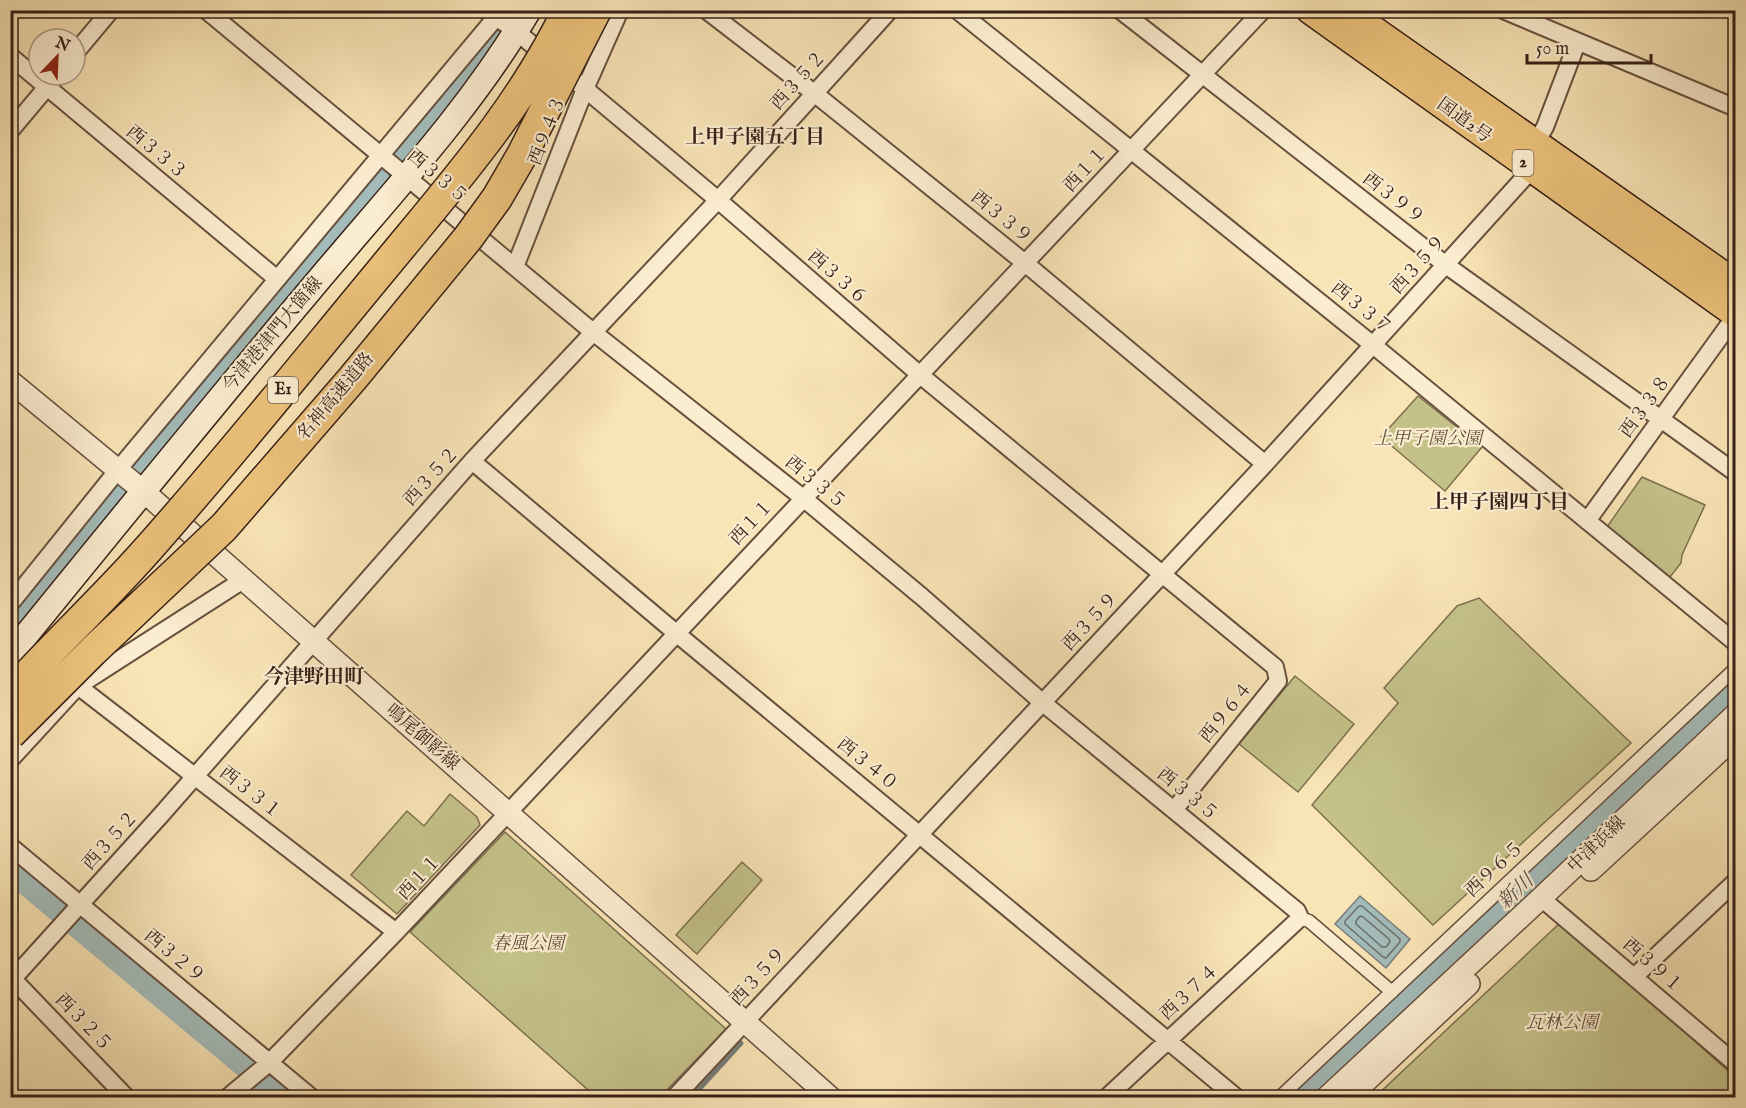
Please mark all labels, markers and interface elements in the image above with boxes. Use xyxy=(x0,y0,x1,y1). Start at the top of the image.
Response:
north arrow xyxy=(27,27,87,87)
scale bar xyxy=(1527,27,1652,65)
text: N xyxy=(51,33,73,57)
text: 50 m xyxy=(1536,38,1569,61)
street label: 西３５２ xyxy=(766,47,832,115)
street label: 西９４３ xyxy=(524,93,572,169)
street label: 国道2号 xyxy=(1432,93,1496,149)
street label: 西３３３ xyxy=(121,121,191,185)
district label: 上甲子園五丁目 xyxy=(685,125,825,150)
street label: 西１１ xyxy=(1059,142,1113,198)
street label: 西３３５ xyxy=(402,145,472,209)
road number: 2 xyxy=(1512,150,1534,176)
street label: 西３９９ xyxy=(1358,168,1428,230)
street label: 西３３９ xyxy=(966,186,1036,250)
street label: 西３５９ xyxy=(1386,231,1452,299)
street label: 西３３６ xyxy=(802,246,872,310)
street label: 今津港津門大箇線 xyxy=(218,272,328,398)
street label: 西３３７ xyxy=(1326,277,1396,341)
street label: 名神高速道路 xyxy=(292,348,380,446)
street label: 西３３８ xyxy=(1616,371,1676,443)
road number: E1 xyxy=(268,377,298,403)
park label: 上甲子園公園 xyxy=(1374,428,1485,451)
street label: 西３５２ xyxy=(399,443,465,511)
street label: 西３３５ xyxy=(780,451,850,515)
district label: 上甲子園四丁目 xyxy=(1429,490,1569,515)
street label: 西１１ xyxy=(725,495,779,551)
street label: 西３５９ xyxy=(1058,588,1124,656)
district label: 今津野田町 xyxy=(264,665,365,690)
street label: 西９６４ xyxy=(1195,678,1259,748)
street label: 鳴尾御影線 xyxy=(380,700,464,776)
street label: 西３４０ xyxy=(832,733,902,797)
street label: 西３３１ xyxy=(215,762,285,824)
street label: 西３３５ xyxy=(1152,763,1222,827)
street label: 西３５２ xyxy=(78,807,144,875)
street label: 中津浜線 xyxy=(1563,812,1631,878)
street label: 西９６５ xyxy=(1461,837,1529,903)
street label: 西１１ xyxy=(393,850,447,906)
water label: 新川 xyxy=(1493,868,1541,915)
street label: 西３２９ xyxy=(139,925,209,989)
park label: 春風公園 xyxy=(492,933,567,956)
street label: 西３９１ xyxy=(1617,934,1687,998)
street label: 西３５９ xyxy=(726,943,792,1011)
street label: 西３７４ xyxy=(1156,960,1224,1026)
street label: 西３２５ xyxy=(50,989,116,1057)
park label: 瓦林公園 xyxy=(1526,1012,1601,1035)

